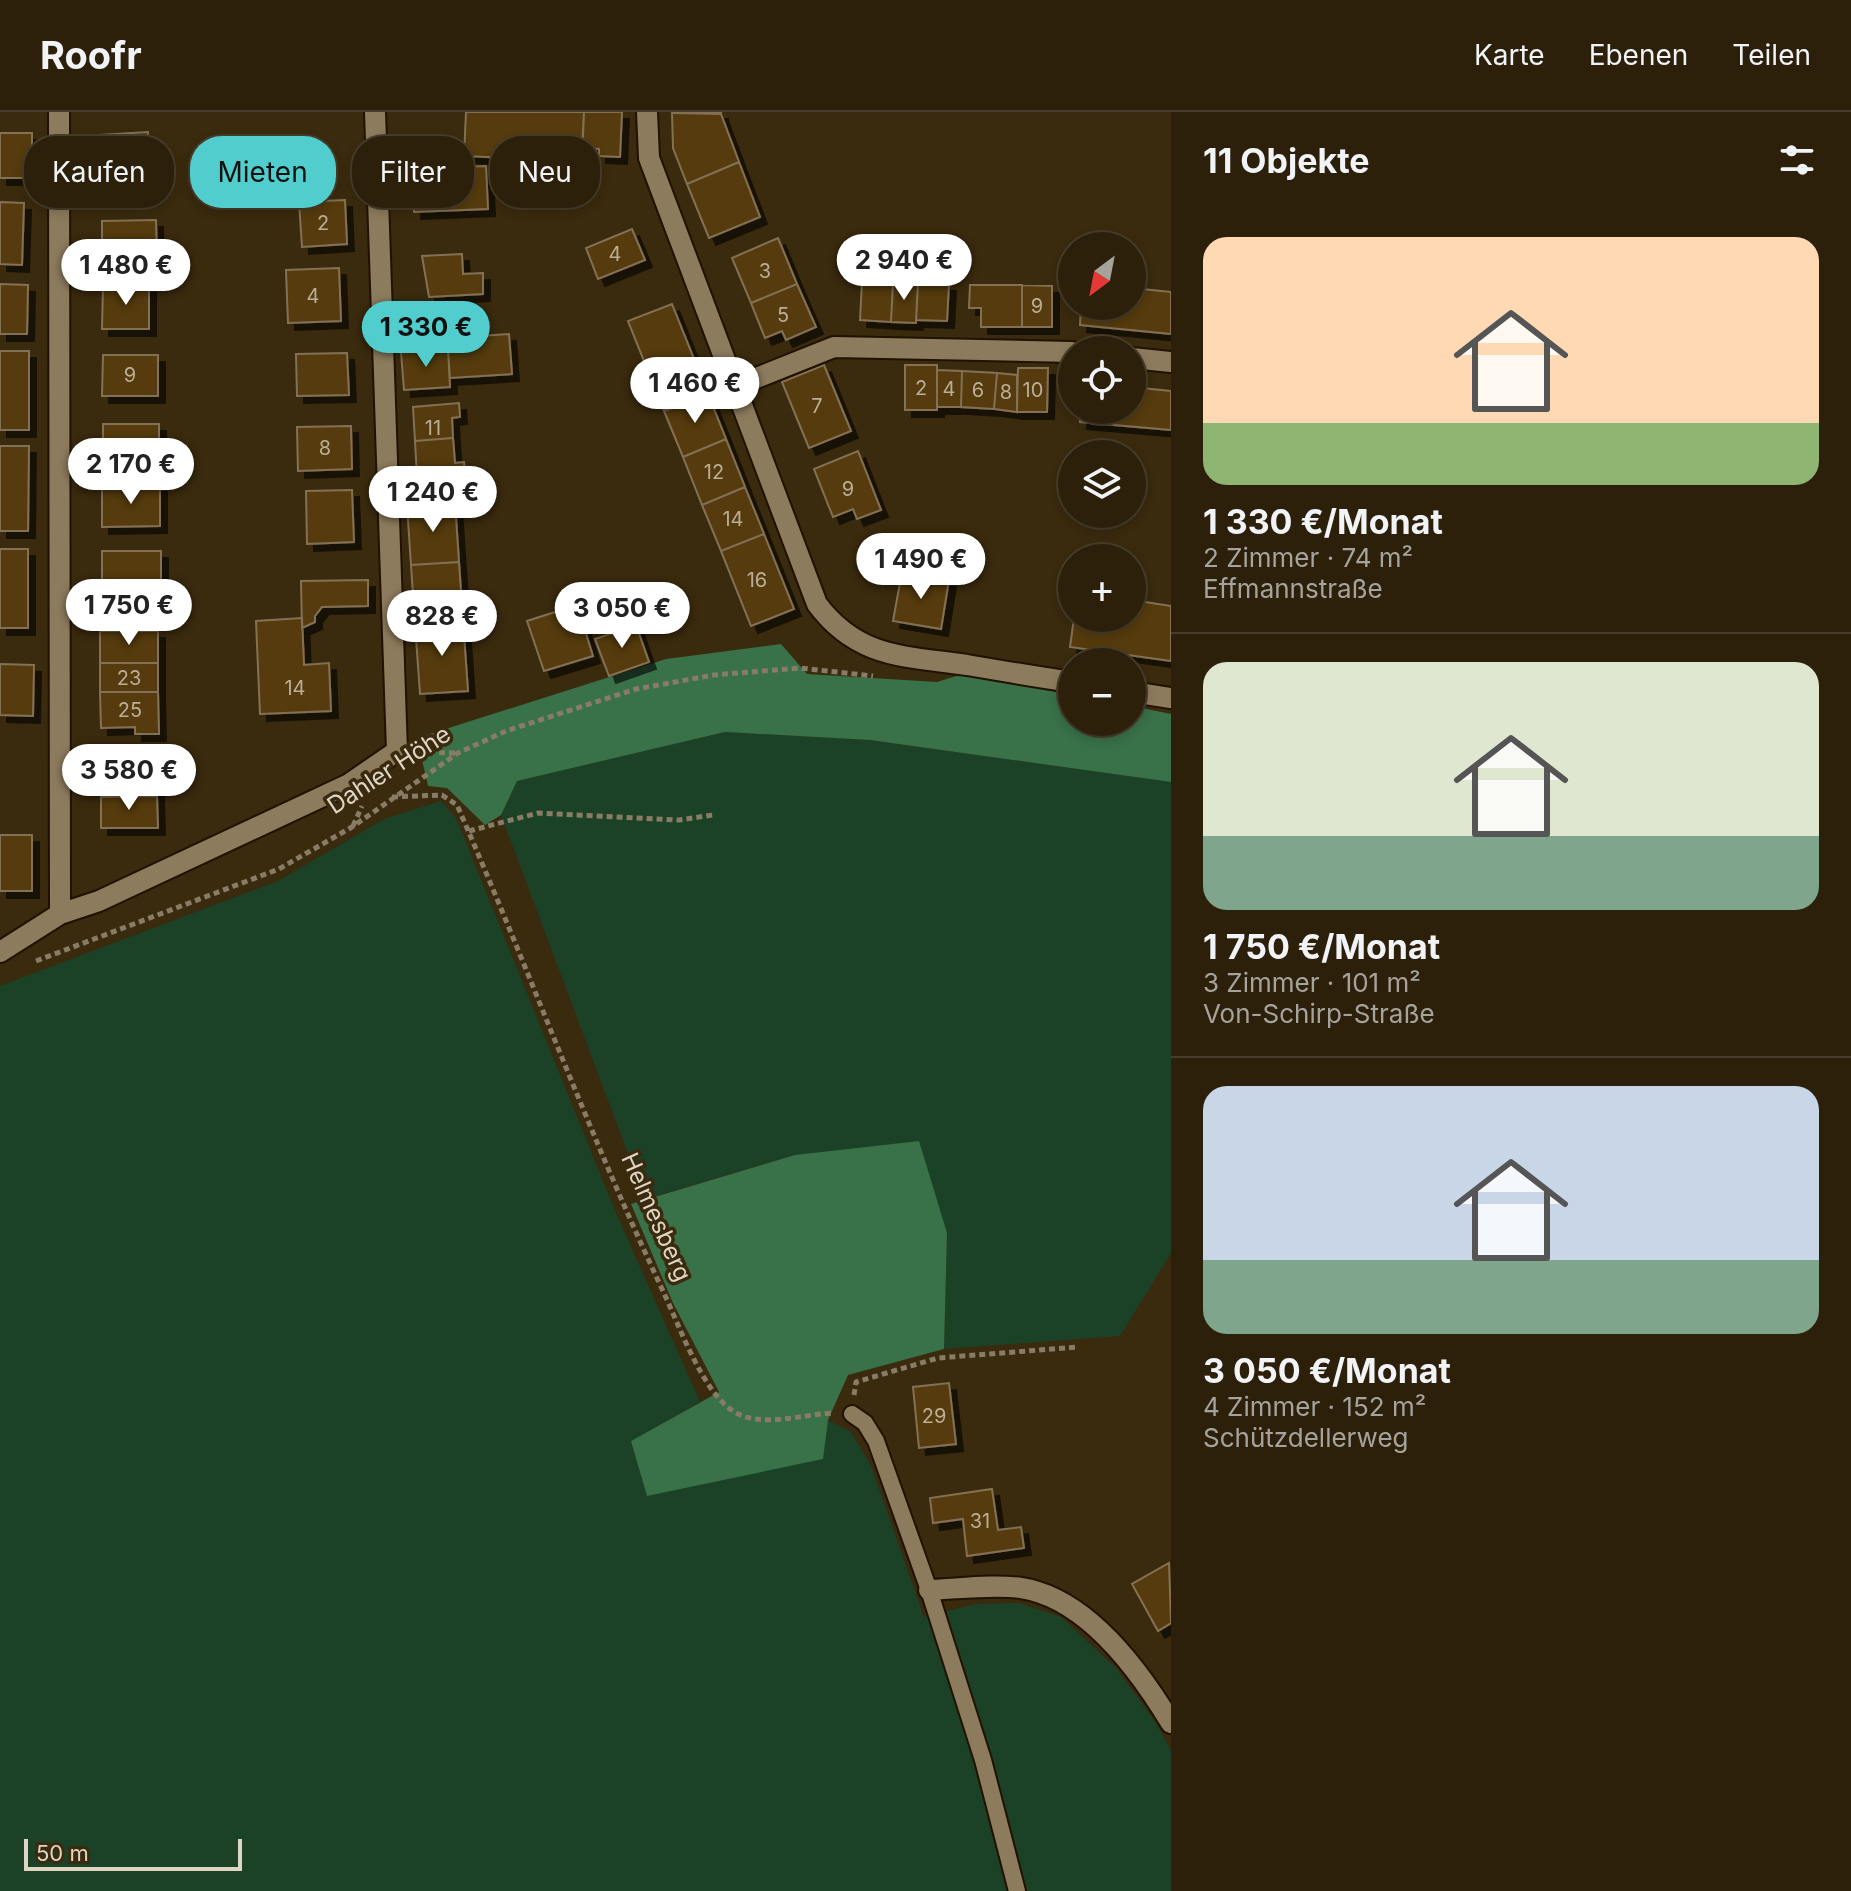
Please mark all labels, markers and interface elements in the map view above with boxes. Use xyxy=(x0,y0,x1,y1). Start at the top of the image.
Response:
text: Roofr xyxy=(40,32,142,78)
text: Karte xyxy=(1474,38,1545,72)
text: Ebenen xyxy=(1589,38,1688,72)
text: Teilen xyxy=(1732,38,1811,72)
chip: Kaufen xyxy=(24,136,174,208)
chip: Mieten xyxy=(190,136,336,208)
chip: Filter xyxy=(352,136,474,208)
chip: Neu xyxy=(490,136,600,208)
icon: filters xyxy=(1775,138,1819,182)
text: 11 Objekte xyxy=(1203,140,1370,181)
house number: 2 xyxy=(317,211,329,235)
north arrow xyxy=(1058,232,1146,320)
map controls xyxy=(1058,232,1146,736)
pin: 2 940 € xyxy=(830,234,978,302)
pin: 1 480 € xyxy=(52,239,200,307)
house number: 4 xyxy=(609,242,621,266)
text: 2 940 € xyxy=(855,244,953,275)
text: 1 480 € xyxy=(79,249,173,280)
house number: 3 xyxy=(759,259,771,283)
house number: 4 xyxy=(307,284,319,308)
icon: home xyxy=(1439,289,1583,433)
house number: 9 xyxy=(1031,294,1043,318)
pin: 1 330 € xyxy=(352,301,500,369)
house number: 5 xyxy=(777,303,789,327)
text: 1 330 € xyxy=(380,311,472,342)
button: locate xyxy=(1058,336,1146,424)
pin: 1 460 € xyxy=(621,357,769,425)
house number: 9 xyxy=(124,363,136,387)
text: 1 460 € xyxy=(648,367,742,398)
house number: 2 xyxy=(915,376,927,400)
house number: 4 xyxy=(943,377,955,401)
house number: 6 xyxy=(972,378,984,402)
house number: 10 xyxy=(1023,378,1043,402)
house number: 8 xyxy=(1000,380,1012,404)
house number: 7 xyxy=(811,394,823,418)
house number: 11 xyxy=(425,416,441,440)
house number: 8 xyxy=(319,436,331,460)
pin: 2 170 € xyxy=(57,438,205,506)
button: layers xyxy=(1058,440,1146,528)
text: 2 170 € xyxy=(86,448,176,479)
house number: 12 xyxy=(704,460,724,484)
pin: 1 240 € xyxy=(359,466,507,534)
text: 1 240 € xyxy=(387,476,479,507)
house number: 9 xyxy=(842,477,854,501)
text: 1 330 €/Monat xyxy=(1203,501,1443,542)
house number: 14 xyxy=(722,507,744,531)
pin: 1 490 € xyxy=(847,533,995,601)
text: 2 Zimmer · 74 m² xyxy=(1203,542,1413,573)
text: 1 490 € xyxy=(874,543,968,574)
button: + xyxy=(1058,544,1146,632)
house number: 16 xyxy=(747,568,767,592)
text: Effmannstraße xyxy=(1203,573,1383,604)
pin: 1 750 € xyxy=(55,579,203,647)
pin: 3 050 € xyxy=(548,582,696,650)
text: 1 750 € xyxy=(84,589,174,620)
pin: 828 € xyxy=(386,590,498,658)
text: 3 050 € xyxy=(573,592,671,623)
text: 828 € xyxy=(405,600,479,631)
button: − xyxy=(1058,648,1146,736)
house number: 23 xyxy=(117,666,141,690)
house number: 14 xyxy=(284,676,306,700)
house number: 25 xyxy=(118,698,142,722)
icon: home xyxy=(1439,714,1583,858)
street label: Dahler Höhe xyxy=(322,719,456,820)
pin: 3 580 € xyxy=(55,744,203,812)
text: 3 580 € xyxy=(80,754,178,785)
text: 1 750 €/Monat xyxy=(1203,926,1440,967)
text: 3 Zimmer · 101 m² xyxy=(1203,967,1421,998)
text: Von-Schirp-Straße xyxy=(1203,998,1435,1029)
icon: home xyxy=(1439,1138,1583,1282)
street label: Helmesberg xyxy=(615,1148,698,1285)
text: 3 050 €/Monat xyxy=(1203,1350,1451,1391)
text: 4 Zimmer · 152 m² xyxy=(1203,1391,1426,1422)
house number: 29 xyxy=(922,1404,946,1428)
text: Schützdellerweg xyxy=(1203,1422,1409,1453)
house number: 31 xyxy=(970,1509,990,1533)
scale bar xyxy=(24,1835,242,1871)
text: 50 m xyxy=(36,1840,89,1866)

